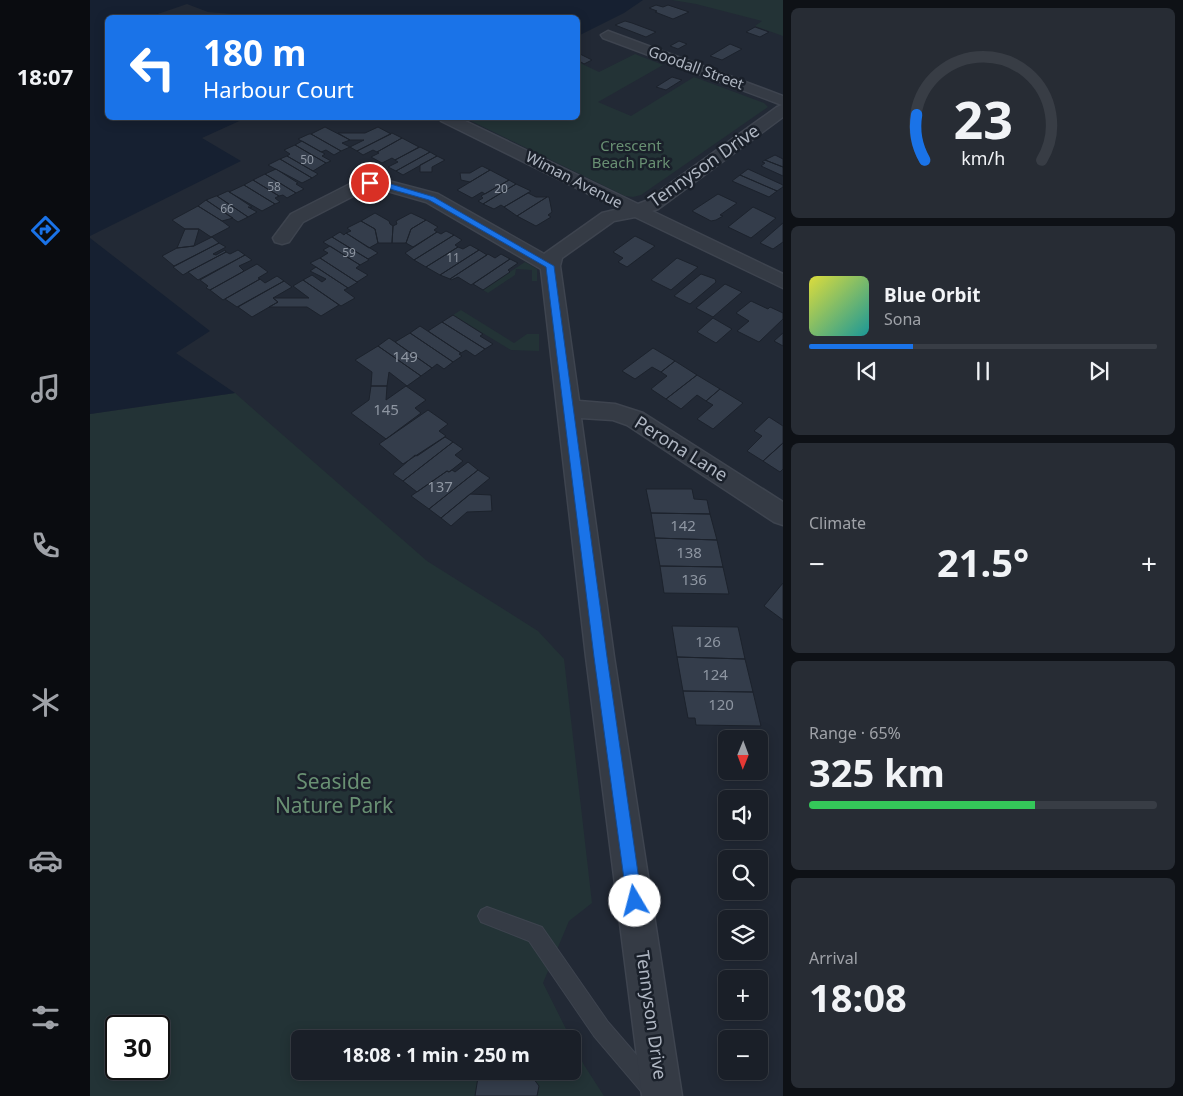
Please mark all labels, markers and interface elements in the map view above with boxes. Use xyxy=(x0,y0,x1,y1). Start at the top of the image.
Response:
text: 180 m xyxy=(203,29,306,76)
icon: left xyxy=(120,35,185,100)
street label: Goodall Street xyxy=(646,41,747,94)
text: 18:07 xyxy=(17,61,73,91)
text: Harbour Court xyxy=(203,74,354,104)
text: 23 xyxy=(953,83,1013,154)
street label: Tennyson Drive xyxy=(643,118,764,212)
park label: Crescent Beach Park xyxy=(592,135,670,172)
street label: Wiman Avenue xyxy=(523,146,626,212)
text: km/h xyxy=(961,146,1005,170)
house number: 50 xyxy=(300,151,314,168)
pin xyxy=(349,162,391,204)
icon: arrive xyxy=(356,169,384,197)
house number: 58 xyxy=(267,178,281,195)
house number: 20 xyxy=(494,180,508,197)
house number: 66 xyxy=(220,200,234,217)
icon: directions xyxy=(28,213,63,248)
house number: 59 xyxy=(342,244,356,261)
house number: 11 xyxy=(446,249,460,266)
text: Blue Orbit xyxy=(884,282,980,308)
text: Sona xyxy=(884,308,921,330)
house number: 149 xyxy=(392,346,418,366)
icon: previous xyxy=(853,357,881,385)
icon: pause xyxy=(969,357,997,385)
icon: next xyxy=(1085,357,1113,385)
icon: music xyxy=(28,371,63,406)
house number: 145 xyxy=(373,399,399,419)
street label: Perona Lane xyxy=(630,410,733,486)
house number: 137 xyxy=(427,476,453,496)
text: Climate xyxy=(809,512,866,534)
house number: 142 xyxy=(670,515,696,535)
icon: phone xyxy=(28,528,63,563)
text: 21.5° xyxy=(937,536,1029,588)
house number: 138 xyxy=(676,542,702,562)
text: − xyxy=(809,544,825,582)
text: + xyxy=(1141,544,1157,582)
house number: 136 xyxy=(681,569,707,589)
house number: 126 xyxy=(695,631,721,651)
house number: 124 xyxy=(702,664,728,684)
icon: climate xyxy=(28,685,63,720)
house number: 120 xyxy=(708,694,734,714)
text: Range · 65% xyxy=(809,722,901,744)
north arrow xyxy=(718,730,768,780)
map controls xyxy=(718,730,768,1080)
text: 325 km xyxy=(809,746,945,798)
park label: Seaside Nature Park xyxy=(275,767,394,819)
button: sound xyxy=(718,790,768,840)
icon: car xyxy=(28,843,63,878)
button: search xyxy=(718,850,768,900)
position arrow xyxy=(608,874,660,926)
button: layers xyxy=(718,910,768,960)
text: Arrival xyxy=(809,947,858,969)
street label: Tennyson Drive xyxy=(631,949,673,1081)
button: + xyxy=(718,970,768,1020)
text: 18:08 xyxy=(809,971,907,1023)
icon: filters xyxy=(28,1000,63,1035)
speed limit sign: 30 xyxy=(105,1015,170,1080)
button: − xyxy=(718,1030,768,1080)
text: 18:08 · 1 min · 250 m xyxy=(342,1042,530,1068)

